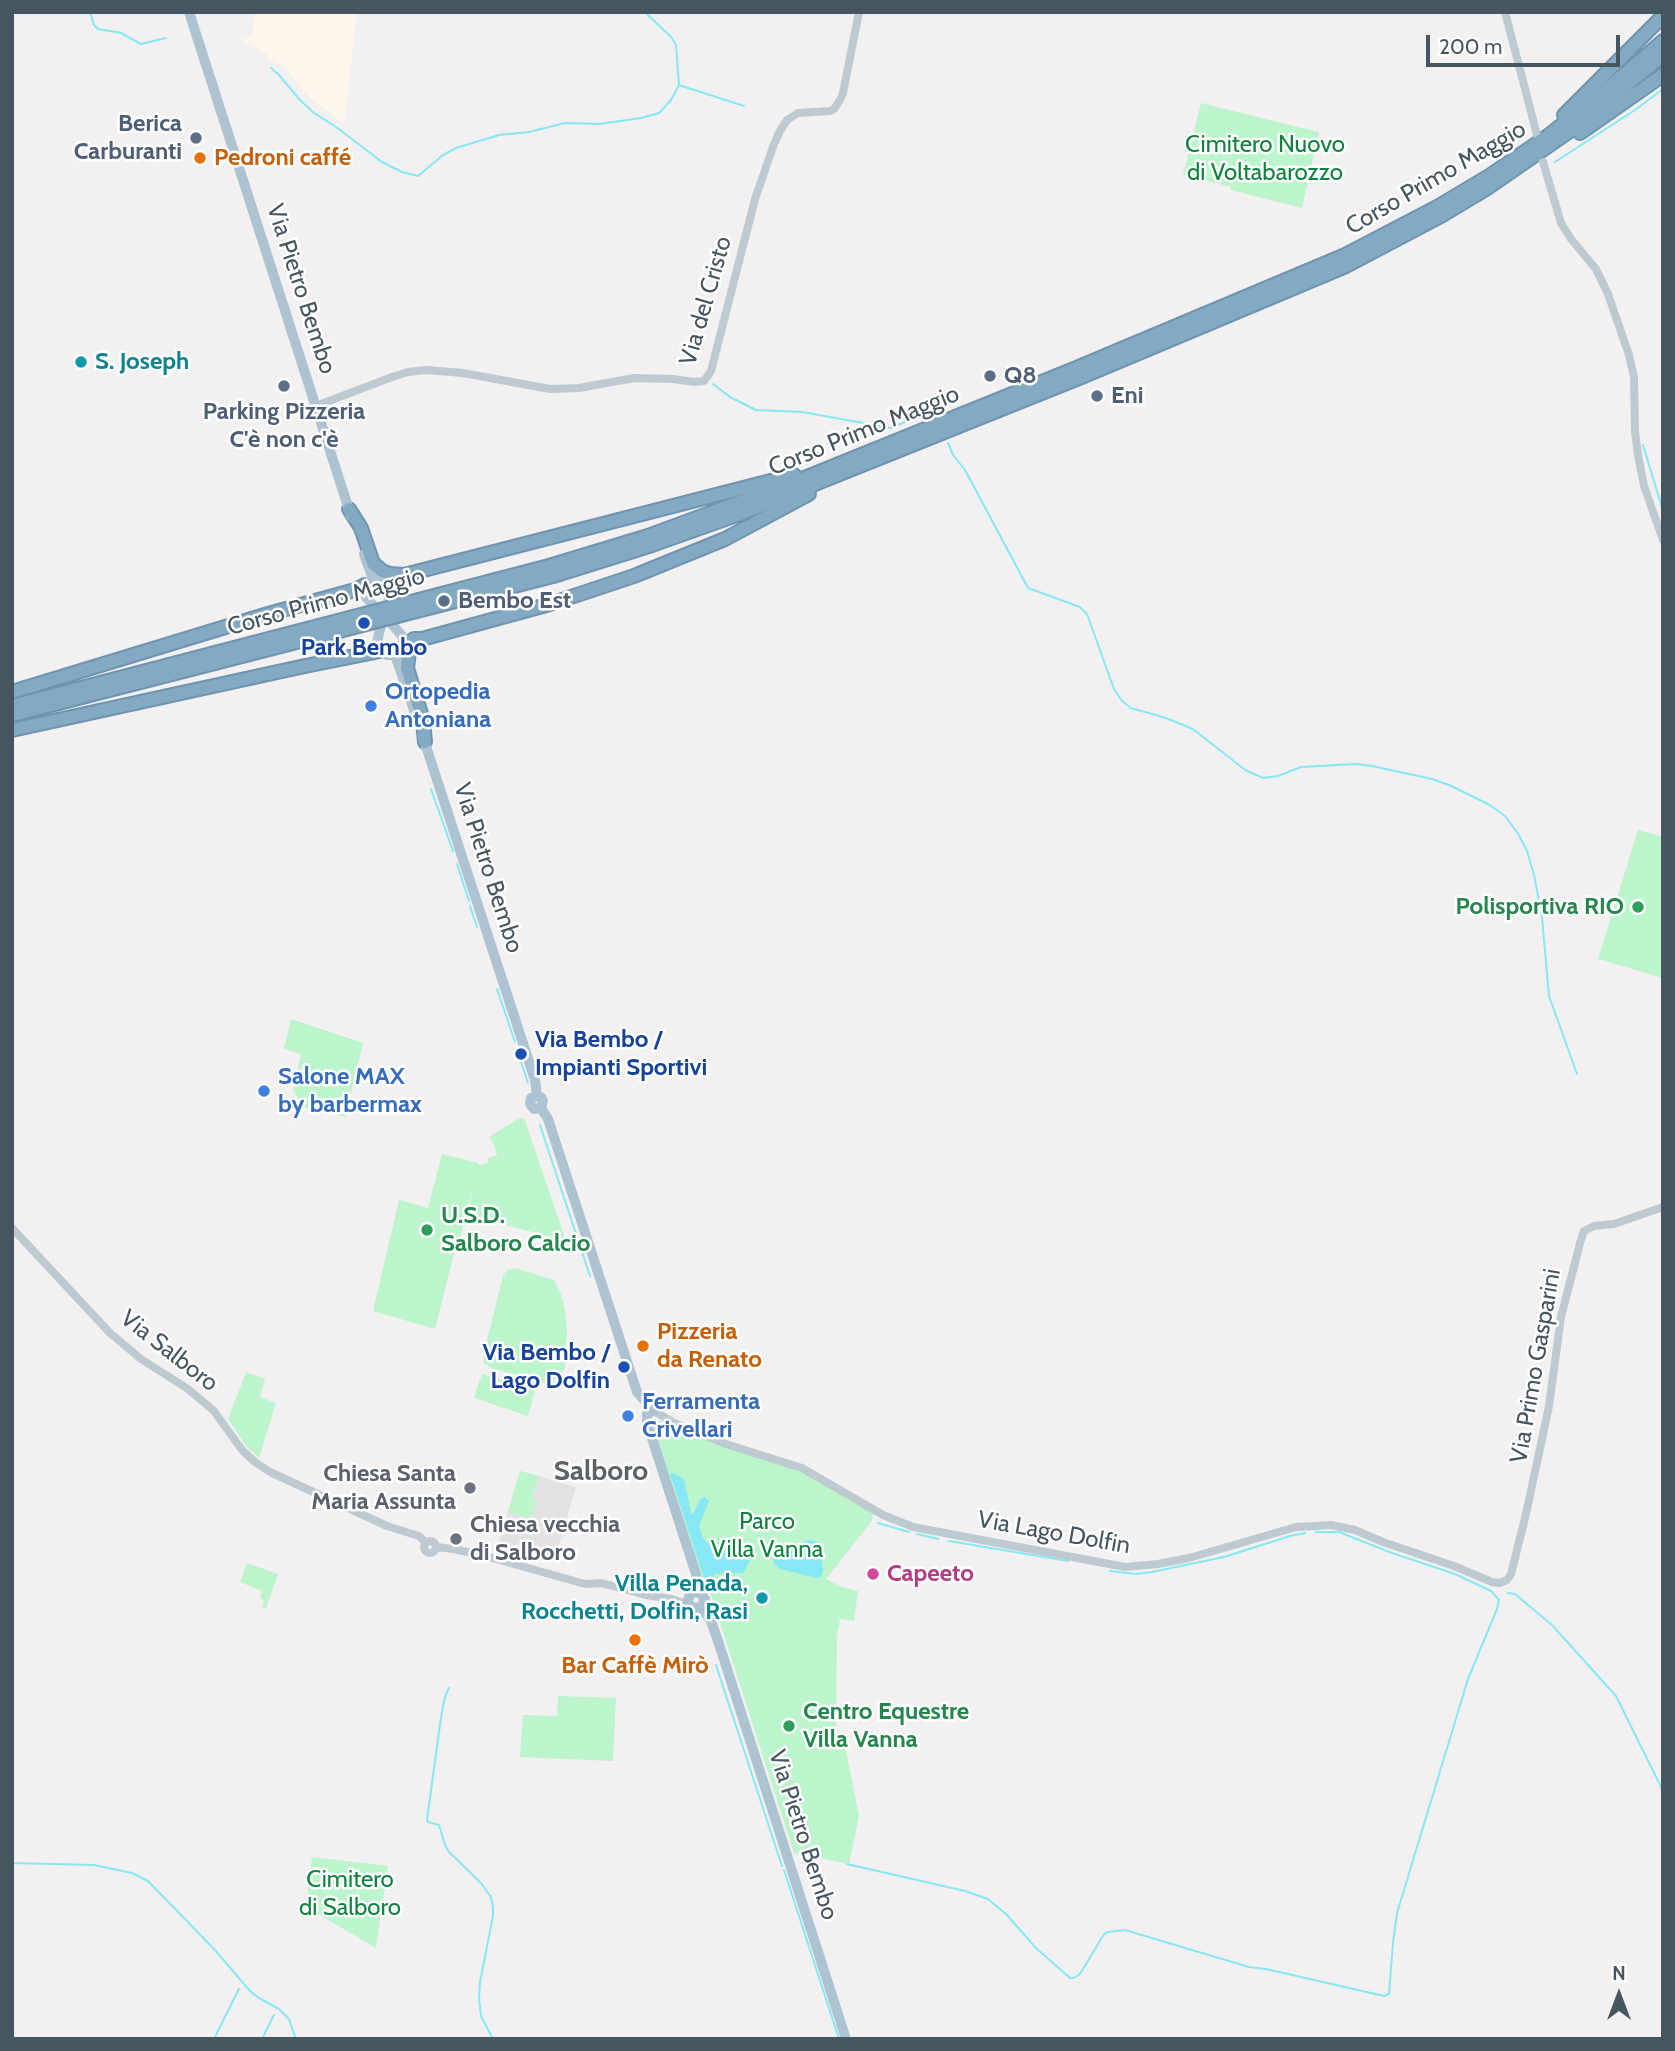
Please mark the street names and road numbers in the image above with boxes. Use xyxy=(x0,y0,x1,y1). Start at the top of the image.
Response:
street label: Corso Primo Maggio xyxy=(1341,115,1531,241)
street label: Via Pietro Bembo xyxy=(260,200,342,378)
street label: Via del Cristo xyxy=(674,233,738,369)
street label: Corso Primo Maggio xyxy=(764,380,964,482)
street label: Corso Primo Maggio xyxy=(224,562,428,642)
street label: Via Pietro Bembo xyxy=(447,779,529,957)
street label: Via Primo Gasparini xyxy=(1505,1266,1567,1466)
street label: Via Salboro xyxy=(114,1304,224,1398)
street label: Via Lago Dolfin xyxy=(975,1505,1133,1561)
street label: Via Pietro Bembo xyxy=(762,1746,844,1924)

